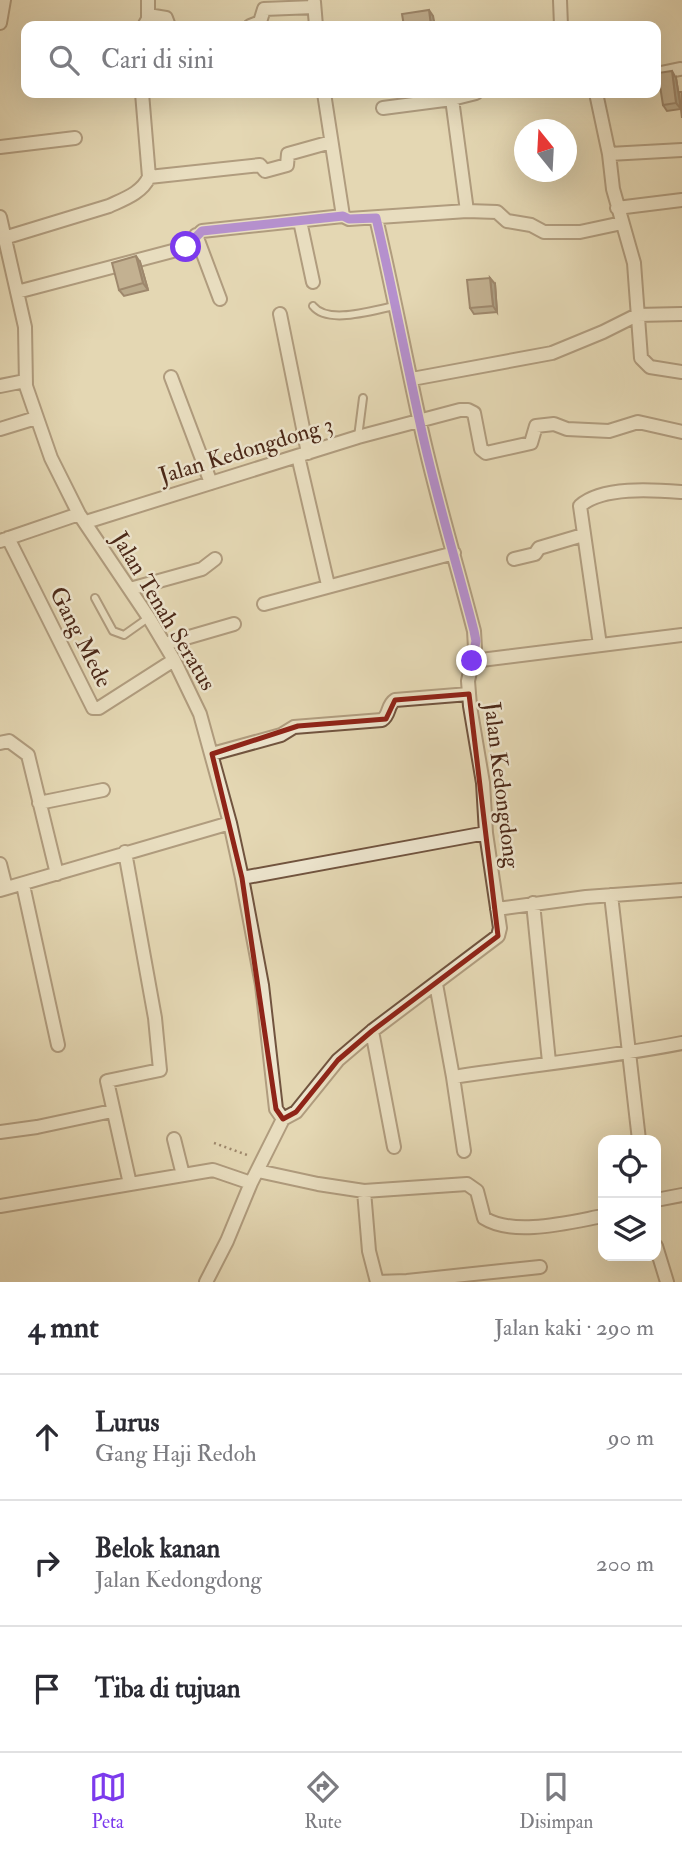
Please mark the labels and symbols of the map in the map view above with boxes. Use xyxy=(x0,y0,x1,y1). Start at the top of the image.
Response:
north arrow xyxy=(514,119,577,182)
route start xyxy=(170,231,201,262)
street label: Jalan Kedongdong 3 xyxy=(154,410,337,491)
street label: Jalan Tenah Seratus xyxy=(105,526,223,696)
street label: Gang Mede xyxy=(43,582,119,693)
route end xyxy=(456,645,487,676)
street label: Jalan Kedongdong xyxy=(477,699,527,870)

